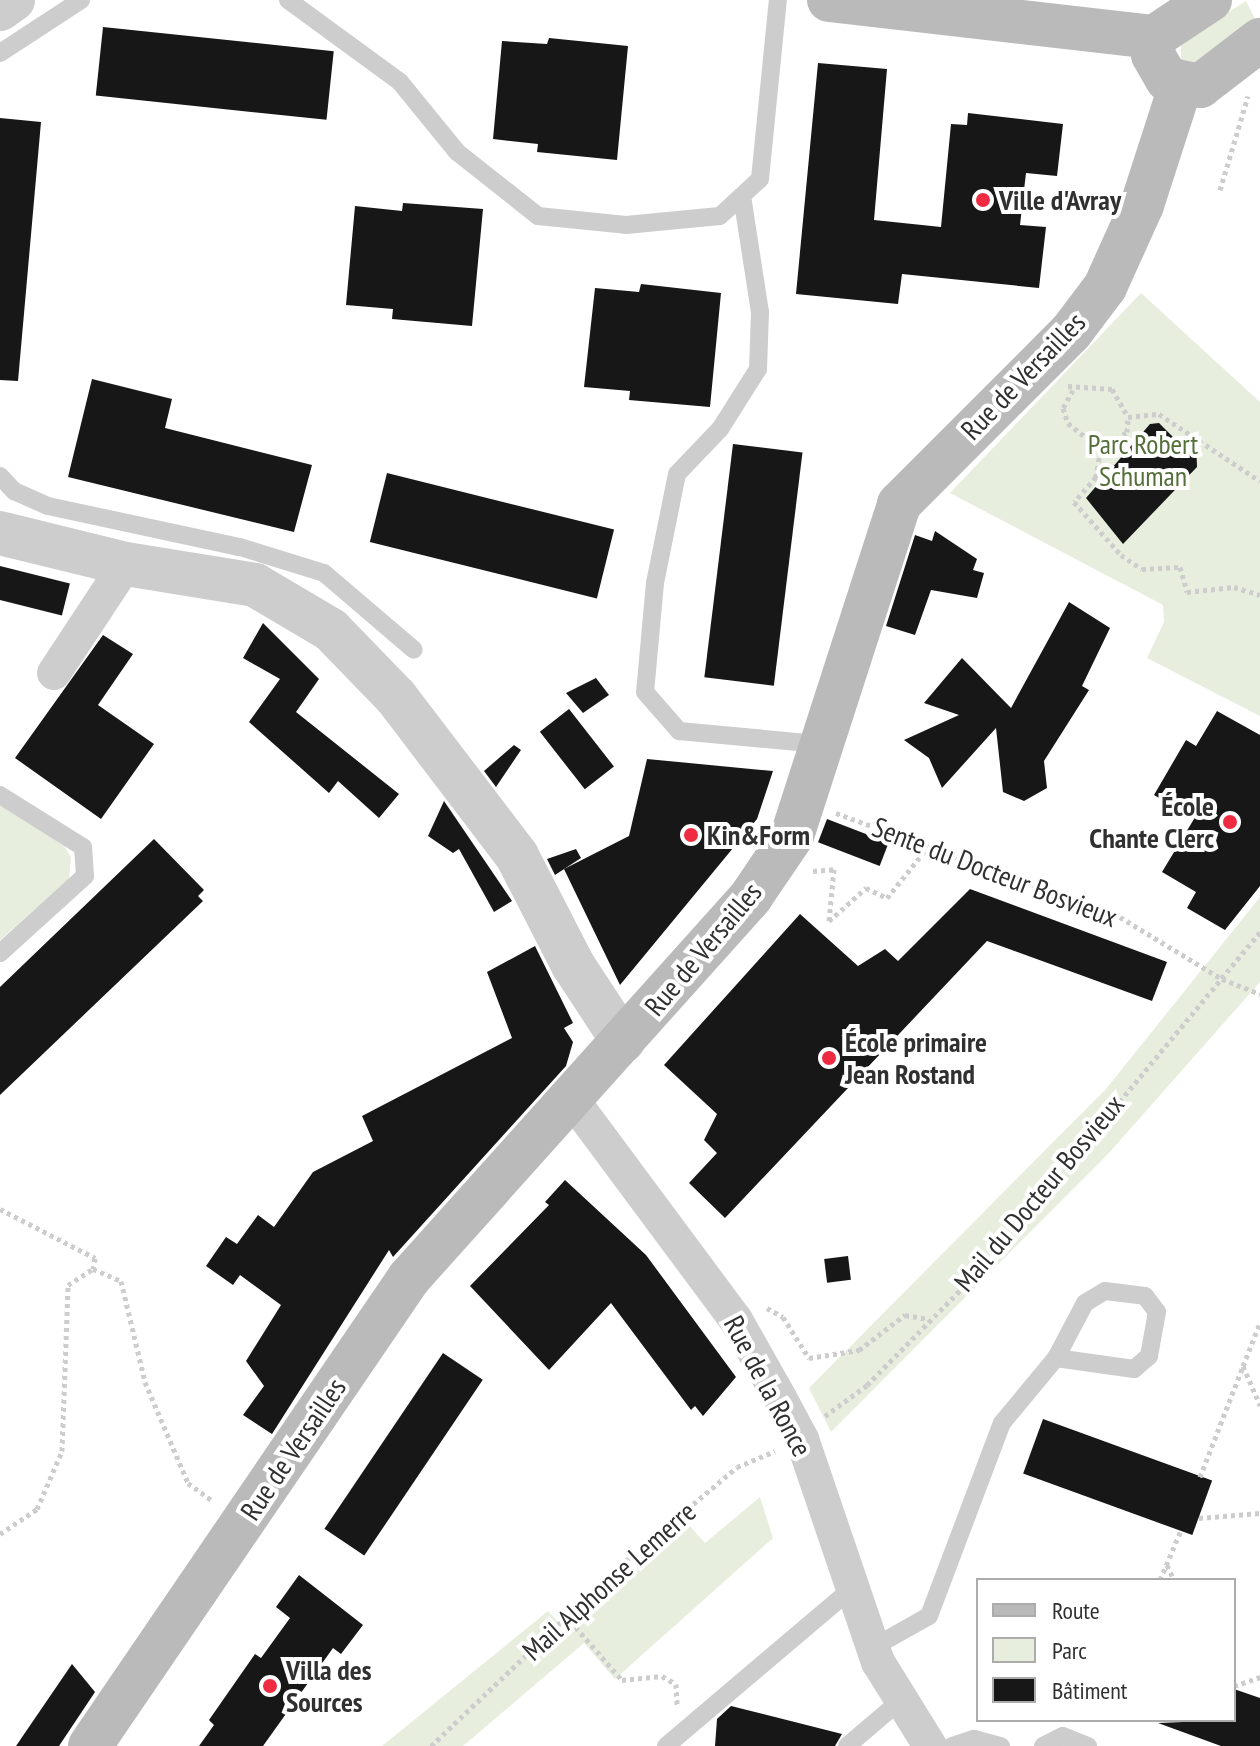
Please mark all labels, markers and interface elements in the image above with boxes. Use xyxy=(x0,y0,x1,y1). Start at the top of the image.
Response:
place label: Ville d'Avray xyxy=(999,183,1121,217)
marker: Ville d'Avray xyxy=(974,191,992,209)
street label: Rue de Versailles xyxy=(954,305,1092,447)
park label: Parc Robert Schuman xyxy=(1088,427,1198,493)
place label: École Chante Clerc xyxy=(1089,789,1214,855)
street label: Sente du Docteur Bosvieux xyxy=(868,810,1122,934)
marker: École Chante Clerc xyxy=(1221,813,1239,831)
place label: Kin&Form xyxy=(707,818,810,852)
marker: Kin&Form xyxy=(682,826,700,844)
street label: Rue de Versailles xyxy=(637,875,769,1023)
place label: École primaire Jean Rostand xyxy=(845,1025,987,1091)
marker: École primaire Jean Rostand xyxy=(820,1049,838,1067)
street label: Mail du Docteur Bosvieux xyxy=(947,1088,1131,1298)
street label: Rue de la Ronce xyxy=(717,1310,819,1462)
street label: Rue de Versailles xyxy=(233,1371,353,1527)
street label: Mail Alphonse Lemerre xyxy=(515,1494,703,1668)
legend xyxy=(976,1578,1236,1722)
text: Route xyxy=(1052,1595,1100,1626)
text: Parc xyxy=(1052,1635,1087,1666)
place label: Villa des Sources xyxy=(286,1653,372,1719)
text: Bâtiment xyxy=(1052,1675,1127,1706)
marker: Villa des Sources xyxy=(261,1677,279,1695)

